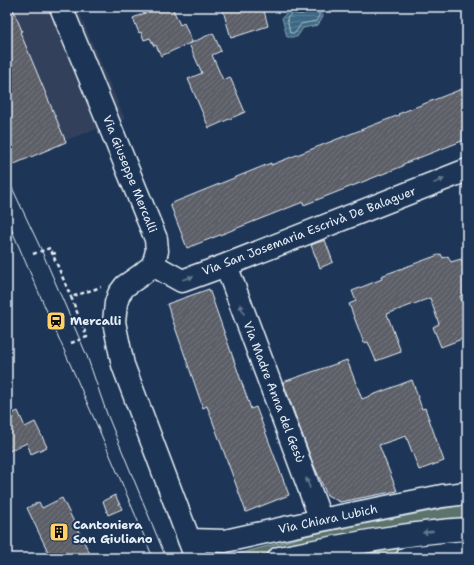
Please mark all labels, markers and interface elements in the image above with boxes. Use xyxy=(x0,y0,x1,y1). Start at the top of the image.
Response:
street label: Via Giuseppe Mercalli xyxy=(99,113,161,235)
one-way arrow xyxy=(434,177,446,183)
street label: Via San Josemaria Escrivà De Balaguer xyxy=(200,183,419,279)
one-way arrow xyxy=(182,275,194,281)
one-way arrow xyxy=(239,303,245,315)
station icon: Mercalli xyxy=(45,310,67,332)
place label: Mercalli xyxy=(70,313,122,329)
street label: Via Madre Anna del Gesù xyxy=(240,319,308,465)
one-way arrow xyxy=(304,477,310,489)
street label: Via Chiara Lubich xyxy=(277,501,379,537)
place label: Cantoniera San Giuliano xyxy=(73,517,153,547)
building icon: Cantoniera San Giuliano xyxy=(48,521,70,543)
one-way arrow xyxy=(422,529,434,535)

